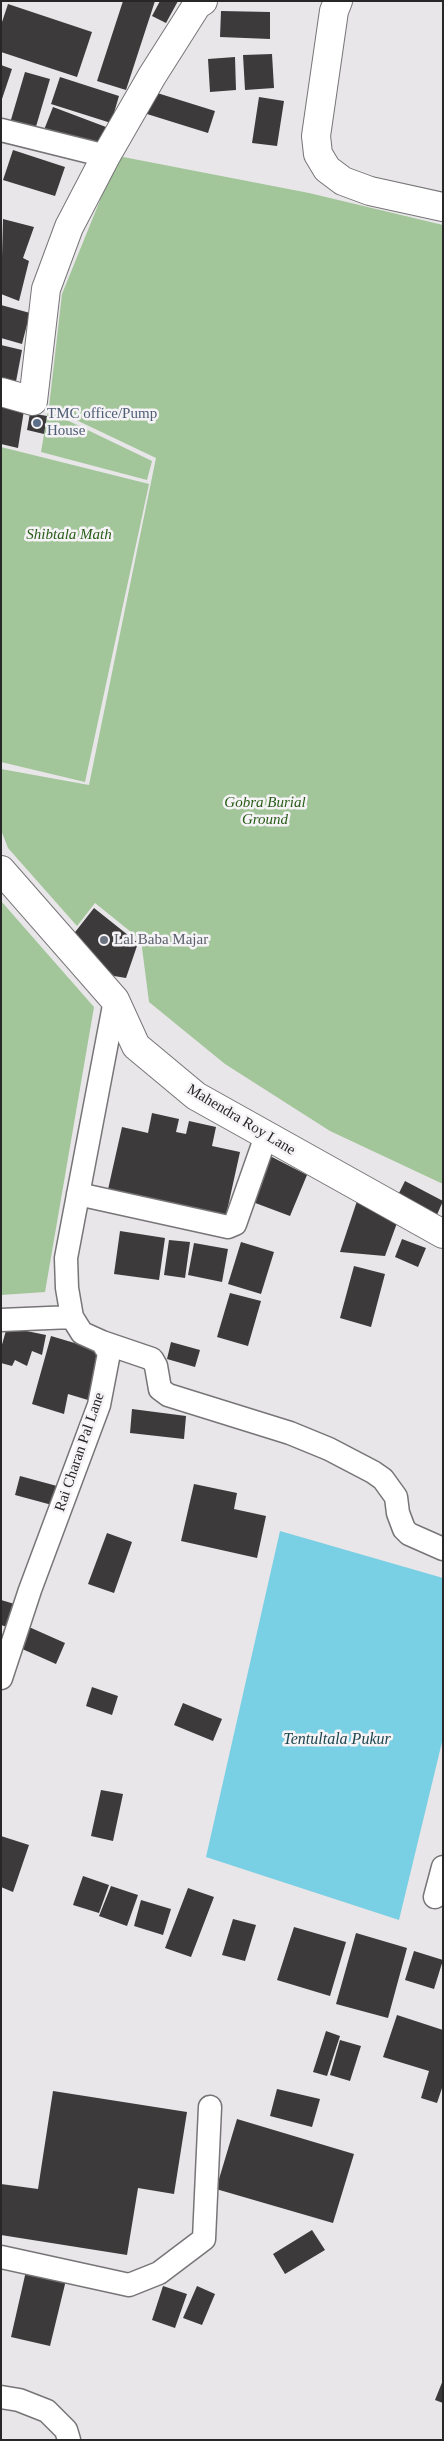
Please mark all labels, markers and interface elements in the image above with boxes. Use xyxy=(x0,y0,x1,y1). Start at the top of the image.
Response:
place label: TMC office/Pump House xyxy=(47,405,157,440)
marker: TMC office/Pump House xyxy=(31,417,43,429)
park label: Shibtala Math xyxy=(26,526,112,544)
park label: Gobra Burial Ground xyxy=(224,794,306,829)
place label: Lal Baba Majar xyxy=(114,931,208,949)
marker: Lal Baba Majar xyxy=(98,934,110,946)
street label: Mahendra Roy Lane xyxy=(184,1081,298,1159)
street label: Rai Charan Pal Lane xyxy=(51,1390,109,1514)
water label: Tentultala Pukur xyxy=(283,1730,391,1750)

